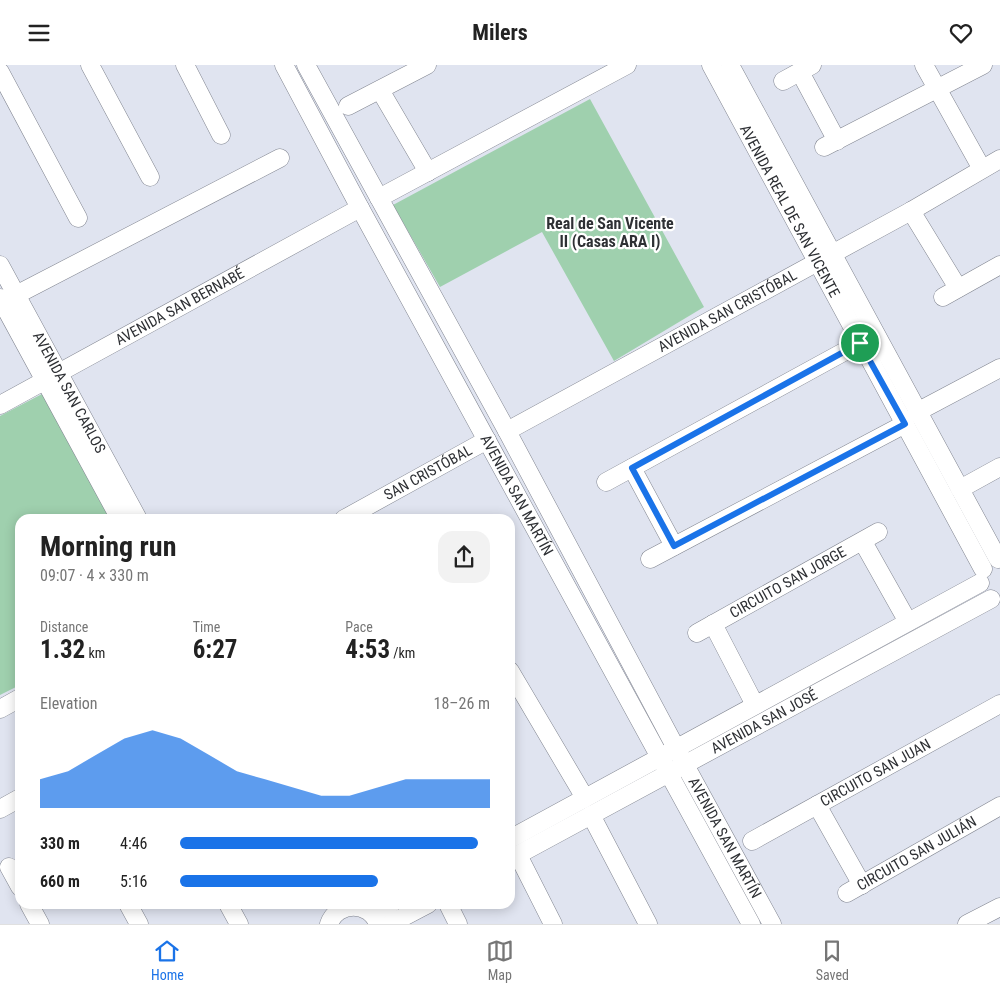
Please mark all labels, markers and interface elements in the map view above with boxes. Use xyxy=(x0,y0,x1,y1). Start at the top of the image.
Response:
icon: menu xyxy=(25,19,53,47)
icon: heart xyxy=(947,19,975,47)
text: Milers xyxy=(472,20,528,45)
street label: AVENIDA REAL DE SAN VICENTE xyxy=(736,122,844,300)
district label: Real de San Vicente II (Casas ARA I) xyxy=(546,214,674,251)
street label: AVENIDA SAN BERNABÉ xyxy=(112,264,247,349)
street label: AVENIDA SAN CRISTÓBAL xyxy=(655,266,800,356)
pin xyxy=(839,322,881,364)
street label: AVENIDA SAN CARLOS xyxy=(29,329,110,456)
icon: arrive xyxy=(846,329,874,357)
street label: AVENIDA SAN MARTÍN xyxy=(476,431,557,559)
street label: SAN CRISTÓBAL xyxy=(381,441,475,504)
text: Morning run xyxy=(40,530,176,563)
button: share xyxy=(438,531,490,583)
street label: CIRCUITO SAN JORGE xyxy=(726,543,849,622)
text: 09:07 · 4 × 330 m xyxy=(40,566,149,585)
text: Distance xyxy=(40,619,88,635)
text: Time xyxy=(193,619,220,635)
text: Pace xyxy=(345,619,373,635)
text: 1.32 xyxy=(40,635,85,664)
text: 6:27 xyxy=(193,635,237,664)
text: 4:53 xyxy=(345,635,390,664)
text: km xyxy=(85,645,105,661)
text: /km xyxy=(390,645,415,661)
street label: AVENIDA SAN JOSÉ xyxy=(708,686,821,758)
text: Elevation xyxy=(40,694,98,713)
text: 18–26 m xyxy=(434,694,490,713)
street label: CIRCUITO SAN JUAN xyxy=(817,735,934,811)
street label: AVENIDA SAN MARTÍN xyxy=(685,774,765,901)
street label: CIRCUITO SAN JULIÁN xyxy=(854,812,980,895)
text: 330 m xyxy=(40,834,80,853)
text: 4:46 xyxy=(120,834,147,853)
text: 660 m xyxy=(40,872,80,891)
text: 5:16 xyxy=(120,872,147,891)
tab: Home xyxy=(151,937,184,983)
tab: Map xyxy=(486,937,514,983)
tab: Saved xyxy=(816,937,849,983)

